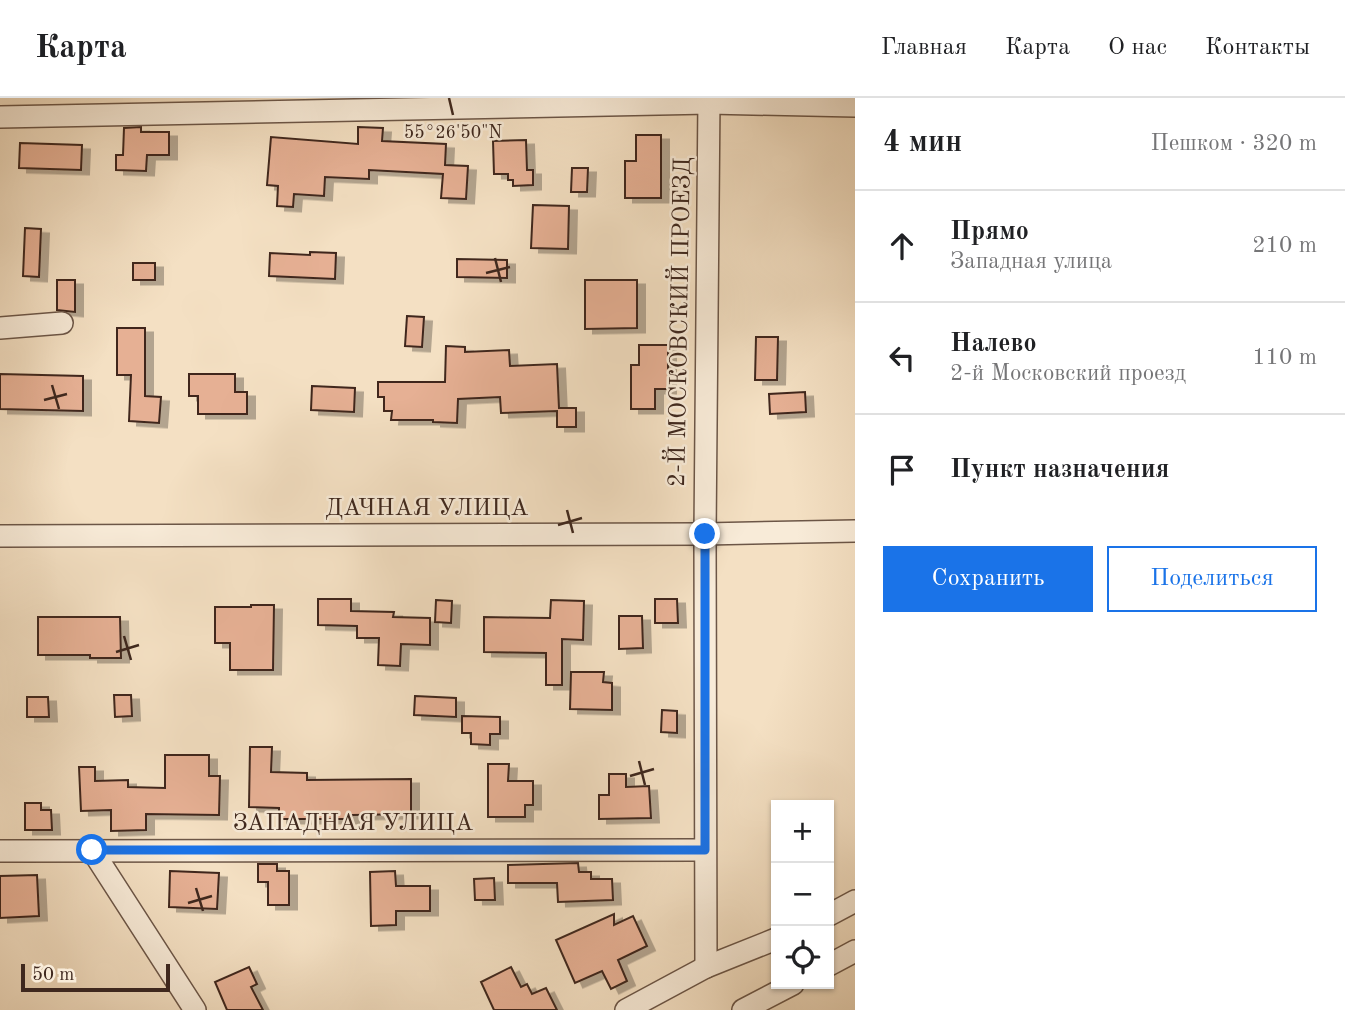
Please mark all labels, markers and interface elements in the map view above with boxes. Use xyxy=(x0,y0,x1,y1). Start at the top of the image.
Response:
text: Карта xyxy=(35,32,127,65)
text: Главная xyxy=(881,36,967,60)
text: Карта xyxy=(1005,36,1070,60)
text: О нас xyxy=(1108,36,1167,60)
text: Контакты xyxy=(1205,36,1310,60)
text: 55°26'50"N xyxy=(404,124,502,142)
text: 4 мин xyxy=(883,128,962,158)
text: Пешком · 320 m xyxy=(1151,132,1317,155)
street label: 2-Й МОСКОВСКИЙ ПРОЕЗД xyxy=(661,157,696,487)
text: Прямо xyxy=(950,219,1029,245)
icon: ahead xyxy=(883,227,921,265)
text: 210 m xyxy=(1252,234,1317,257)
text: Западная улица xyxy=(950,250,1112,273)
text: Налево xyxy=(950,331,1037,357)
icon: left xyxy=(883,339,921,377)
text: 110 m xyxy=(1252,346,1317,369)
text: 2-й Московский проезд xyxy=(950,362,1186,385)
icon: arrive xyxy=(883,451,921,489)
text: Пункт назначения xyxy=(950,457,1169,483)
street label: ДАЧНАЯ УЛИЦА xyxy=(325,497,529,521)
route end xyxy=(689,518,720,549)
button: Сохранить xyxy=(883,546,1093,612)
button: Поделиться xyxy=(1107,546,1317,612)
map controls xyxy=(771,800,834,989)
button: + xyxy=(771,800,834,863)
street label: ЗАПАДНАЯ УЛИЦА xyxy=(233,812,473,836)
route start xyxy=(76,834,107,865)
button: − xyxy=(771,863,834,926)
button: locate xyxy=(771,926,834,989)
scale bar xyxy=(21,961,170,993)
text: 50 m xyxy=(32,966,74,985)

